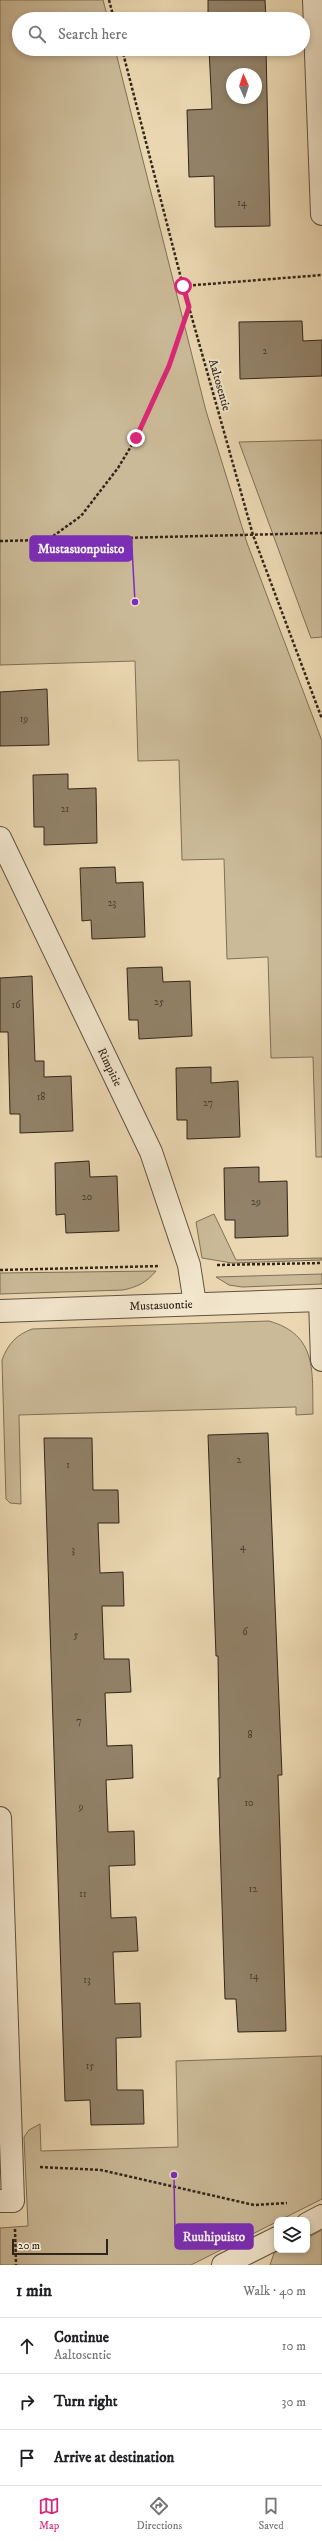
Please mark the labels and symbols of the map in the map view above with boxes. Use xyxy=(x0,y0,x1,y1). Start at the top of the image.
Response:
north arrow xyxy=(226,68,262,104)
house number: 14 xyxy=(237,197,247,209)
route start xyxy=(174,277,192,295)
house number: 2 xyxy=(263,345,268,357)
street label: Aaltosentie xyxy=(205,358,234,413)
route end xyxy=(127,429,145,447)
callout: Mustasuonpuisto xyxy=(30,536,132,561)
text: Mustasuonpuisto xyxy=(38,541,125,558)
house number: 19 xyxy=(20,713,28,725)
house number: 21 xyxy=(61,803,70,815)
house number: 23 xyxy=(108,897,117,909)
house number: 25 xyxy=(154,996,164,1008)
house number: 16 xyxy=(12,999,21,1011)
street label: Rimpitie xyxy=(94,1045,125,1089)
house number: 18 xyxy=(37,1091,45,1103)
house number: 27 xyxy=(203,1097,213,1109)
house number: 20 xyxy=(82,1191,92,1203)
house number: 29 xyxy=(251,1196,261,1208)
street label: Mustasuontie xyxy=(129,1297,193,1314)
house number: 2 xyxy=(237,1454,242,1466)
house number: 1 xyxy=(66,1459,70,1471)
house number: 4 xyxy=(240,1541,246,1553)
house number: 3 xyxy=(71,1544,75,1556)
house number: 6 xyxy=(242,1626,248,1638)
house number: 5 xyxy=(74,1629,79,1641)
house number: 7 xyxy=(76,1715,82,1727)
house number: 8 xyxy=(247,1729,253,1741)
house number: 10 xyxy=(244,1797,254,1809)
house number: 9 xyxy=(78,1801,84,1813)
house number: 12 xyxy=(249,1883,257,1895)
house number: 11 xyxy=(79,1888,87,1900)
house number: 14 xyxy=(249,1970,259,1982)
house number: 13 xyxy=(83,1974,91,1986)
house number: 15 xyxy=(86,2060,94,2072)
callout: Ruuhipuisto xyxy=(175,2224,253,2249)
text: Ruuhipuisto xyxy=(183,2229,246,2246)
scale bar xyxy=(12,2237,108,2256)

